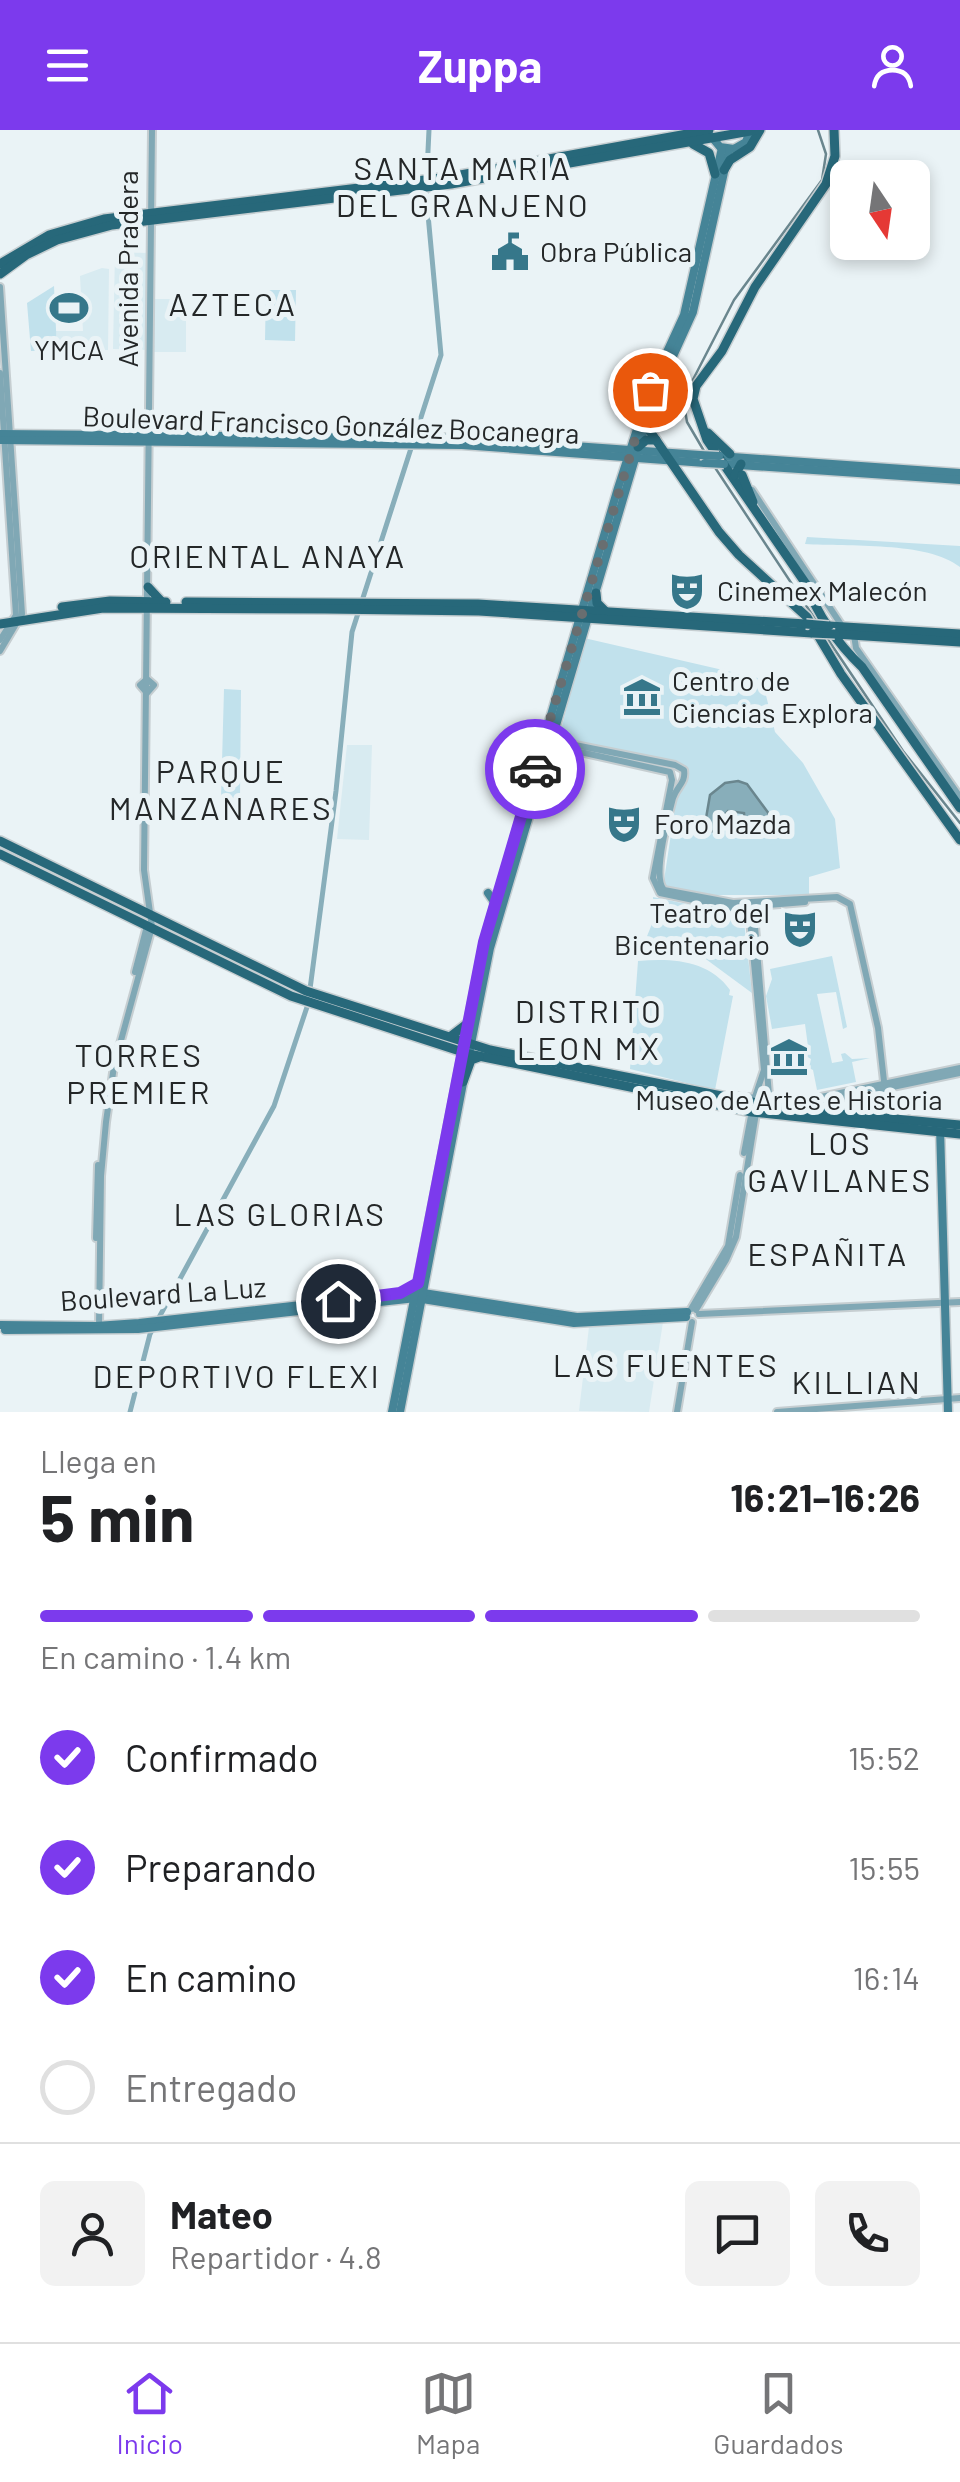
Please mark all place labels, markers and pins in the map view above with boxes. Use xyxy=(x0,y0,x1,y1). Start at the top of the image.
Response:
public building icon: Obra Pública xyxy=(489,231,531,273)
place label: Obra Pública xyxy=(540,234,692,268)
sports icon: YMCA xyxy=(48,287,90,329)
place label: YMCA xyxy=(34,332,104,366)
pin xyxy=(608,348,693,433)
theatre icon: Cinemex Malecón xyxy=(666,570,708,612)
place label: Cinemex Malecón xyxy=(717,573,928,607)
place label: Centro de Ciencias Explora xyxy=(672,663,873,729)
museum icon: Centro de Ciencias Explora xyxy=(621,676,663,718)
theatre icon: Foro Mazda xyxy=(603,803,645,845)
place label: Foro Mazda xyxy=(654,806,791,840)
place label: Teatro del Bicentenario xyxy=(614,895,770,961)
theatre icon: Teatro del Bicentenario xyxy=(779,908,821,950)
museum icon: Museo de Artes e Historia xyxy=(768,1036,810,1078)
place label: Museo de Artes e Historia xyxy=(635,1082,943,1116)
pin xyxy=(296,1259,381,1344)

